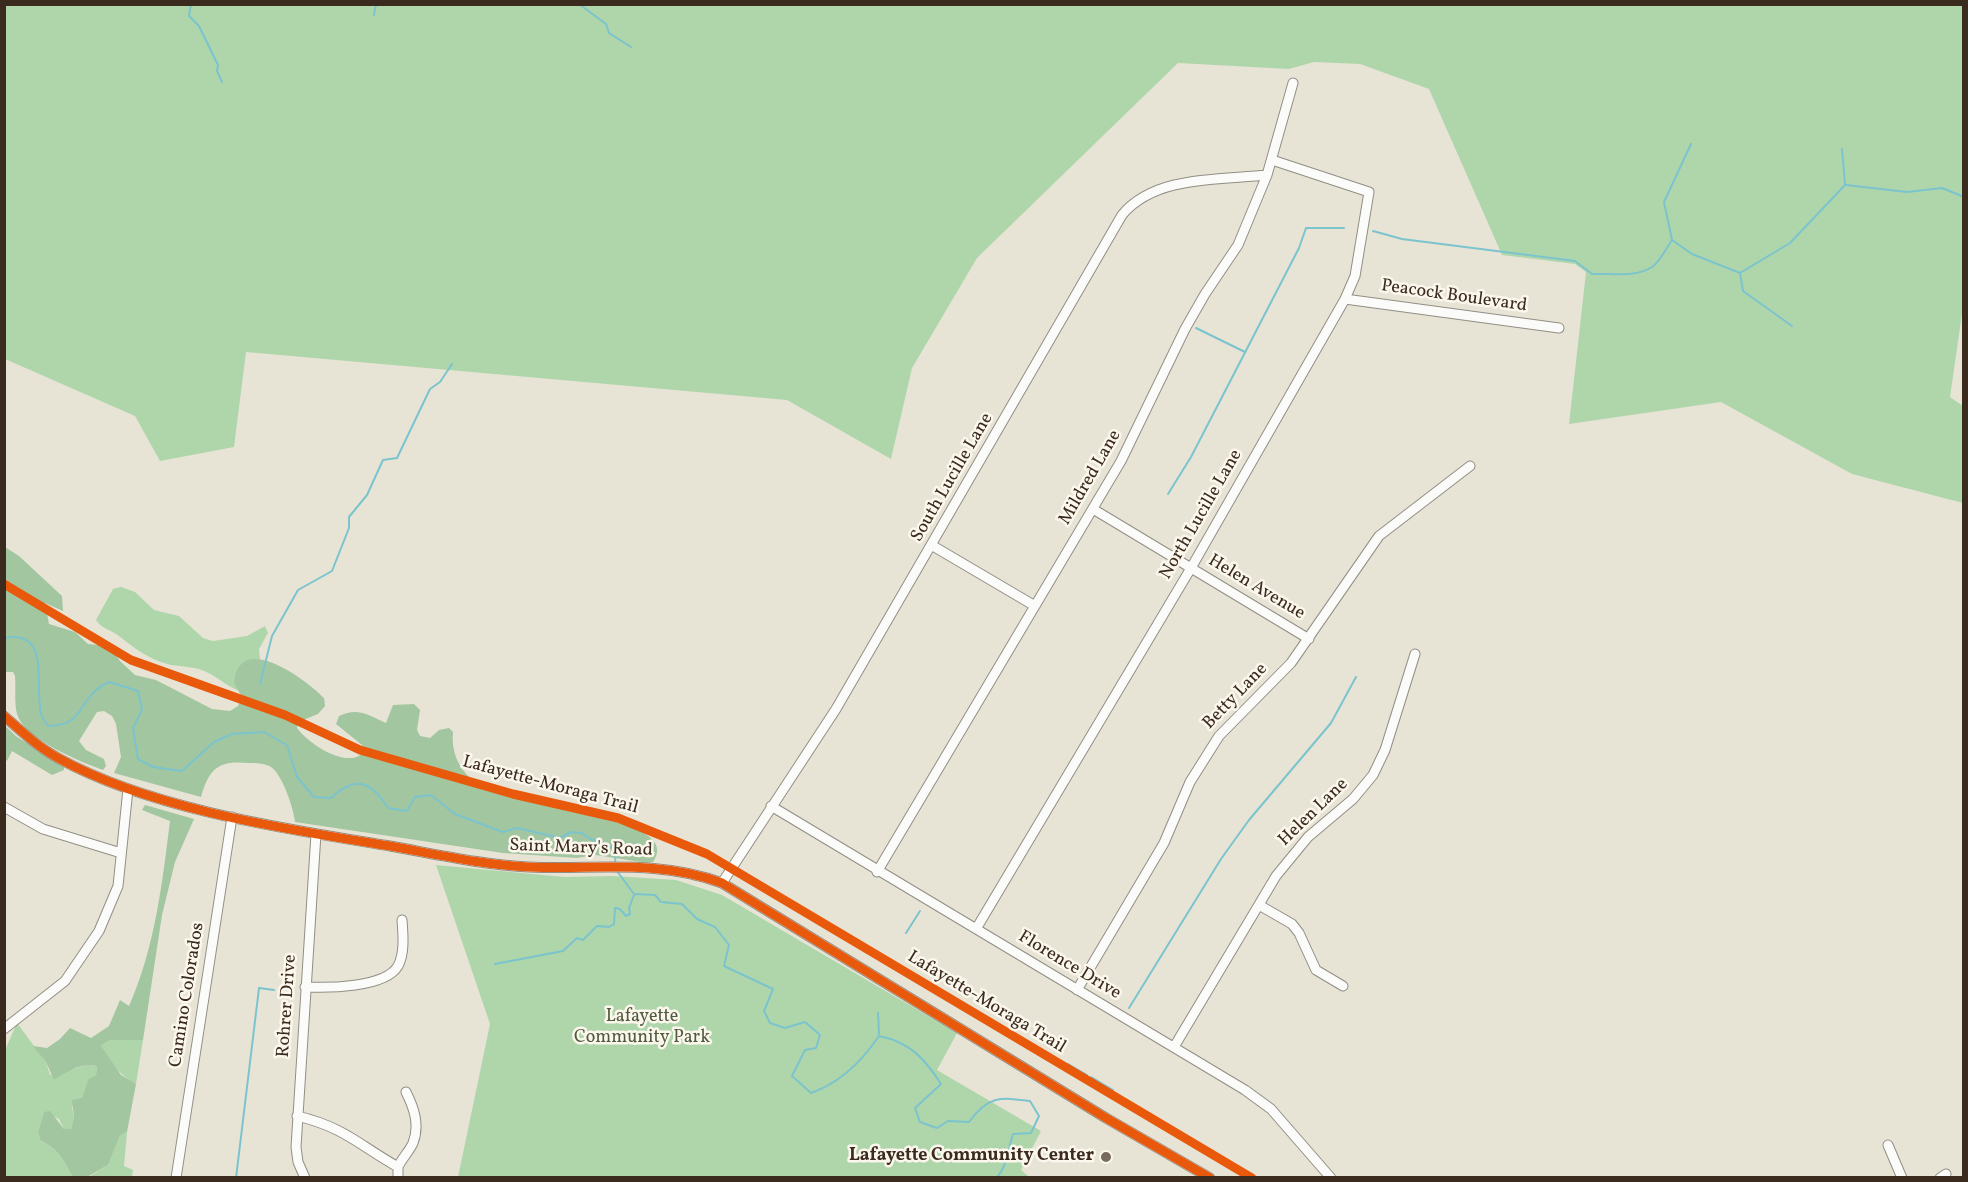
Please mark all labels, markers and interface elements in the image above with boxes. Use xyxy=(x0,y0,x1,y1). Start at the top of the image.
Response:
street label: Peacock Boulevard xyxy=(1380,276,1528,318)
street label: South Lucille Lane xyxy=(907,410,999,546)
street label: Mildred Lane xyxy=(1055,427,1127,529)
street label: North Lucille Lane xyxy=(1156,446,1248,584)
street label: Helen Avenue xyxy=(1204,551,1308,625)
street label: Betty Lane xyxy=(1199,659,1273,735)
street label: Lafayette-Moraga Trail xyxy=(460,752,640,820)
street label: Helen Lane xyxy=(1275,774,1353,852)
street label: Saint Mary's Road xyxy=(509,836,653,862)
street label: Camino Colorados xyxy=(166,921,210,1069)
street label: Florence Drive xyxy=(1014,927,1124,1005)
street label: Lafayette-Moraga Trail xyxy=(903,947,1069,1059)
street label: Rohrer Drive xyxy=(274,954,302,1058)
park label: Lafayette Community Park xyxy=(574,1007,710,1050)
place label: Lafayette Community Center xyxy=(849,1146,1094,1168)
marker: Lafayette Community Center xyxy=(1099,1150,1113,1164)

